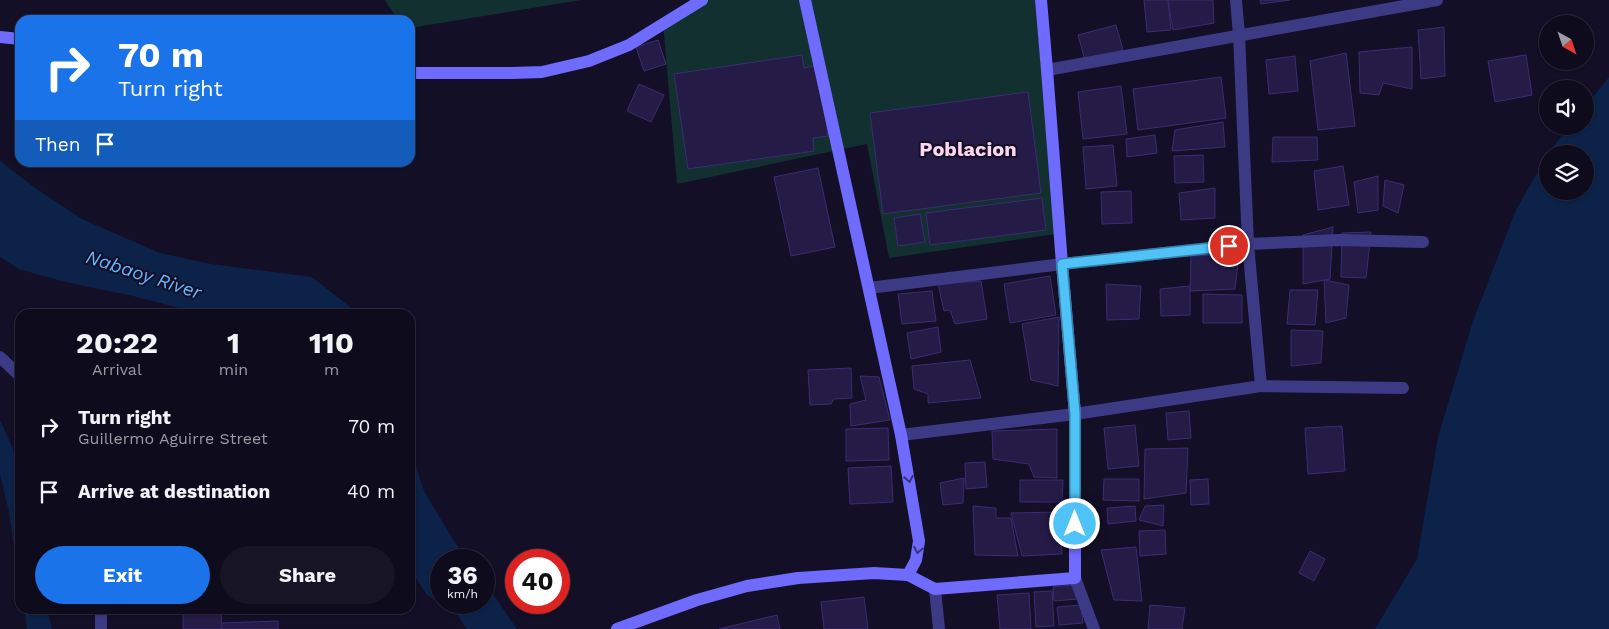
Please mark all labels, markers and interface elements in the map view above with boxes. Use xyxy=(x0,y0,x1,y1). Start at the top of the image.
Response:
north arrow xyxy=(1539,15,1594,70)
map controls xyxy=(1539,15,1594,200)
text: 70 m xyxy=(118,34,204,76)
icon: right xyxy=(35,35,100,100)
text: Turn right xyxy=(118,76,223,101)
button: sound xyxy=(1539,80,1594,135)
icon: arrive xyxy=(91,130,119,158)
text: Then xyxy=(35,133,81,156)
district label: Poblacion xyxy=(919,137,1017,161)
button: layers xyxy=(1539,145,1594,200)
pin xyxy=(1208,225,1250,267)
icon: arrive xyxy=(1215,232,1243,260)
water label: Nabaoy River xyxy=(83,245,205,304)
text: 20:22 xyxy=(76,325,158,360)
text: 1 xyxy=(227,325,240,360)
text: 110 xyxy=(309,325,354,360)
text: Arrival xyxy=(92,360,142,379)
text: min xyxy=(219,360,248,379)
text: m xyxy=(324,360,339,379)
text: Turn right xyxy=(78,406,171,429)
icon: right xyxy=(35,413,63,441)
text: 70 m xyxy=(348,415,395,438)
text: Guillermo Aguirre Street xyxy=(78,429,268,448)
one-way arrow xyxy=(904,475,914,483)
icon: arrive xyxy=(35,478,63,506)
text: Arrive at destination xyxy=(78,480,270,503)
text: 40 m xyxy=(347,480,395,503)
position arrow xyxy=(1048,497,1100,549)
one-way arrow xyxy=(913,545,923,554)
button: Exit xyxy=(35,546,210,604)
button: Share xyxy=(220,546,395,604)
speed limit sign: 40 xyxy=(505,549,570,614)
text: 36 xyxy=(447,561,478,590)
text: km/h xyxy=(447,587,478,601)

